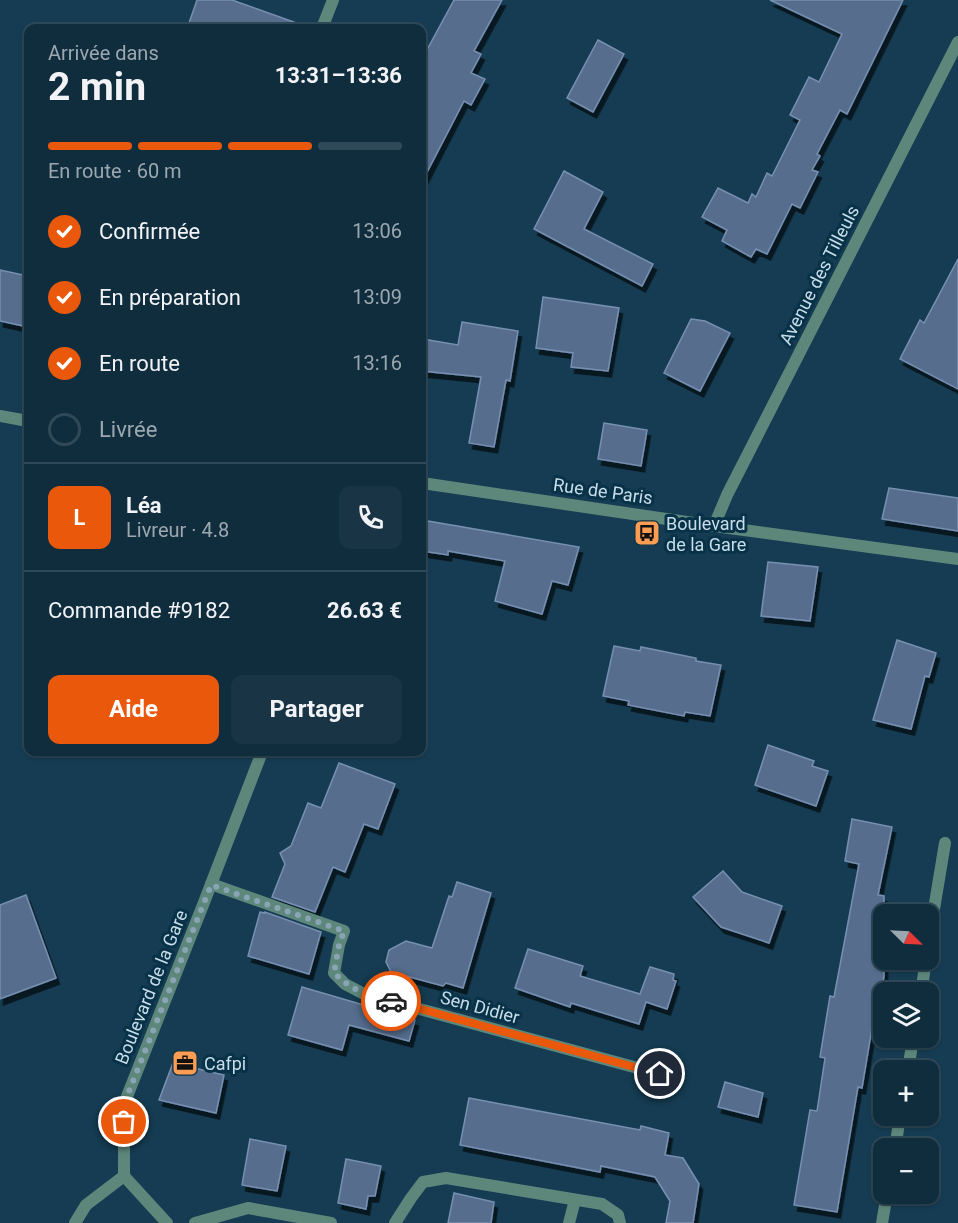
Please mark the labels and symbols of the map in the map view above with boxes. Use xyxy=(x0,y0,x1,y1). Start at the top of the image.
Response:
street label: Avenue des Tilleuls xyxy=(775,202,863,348)
street label: Rue de Paris xyxy=(552,474,654,508)
place label: Boulevard de la Gare xyxy=(666,513,746,555)
bus stop icon: Boulevard de la Gare xyxy=(632,518,662,548)
north arrow xyxy=(873,904,939,970)
street label: Boulevard de la Gare xyxy=(110,907,192,1067)
courier xyxy=(361,971,421,1031)
street label: Sen Didier xyxy=(438,986,522,1028)
office icon: Cafpi xyxy=(170,1048,200,1078)
pin xyxy=(634,1048,685,1099)
place label: Cafpi xyxy=(204,1053,246,1074)
pin xyxy=(98,1096,149,1147)

